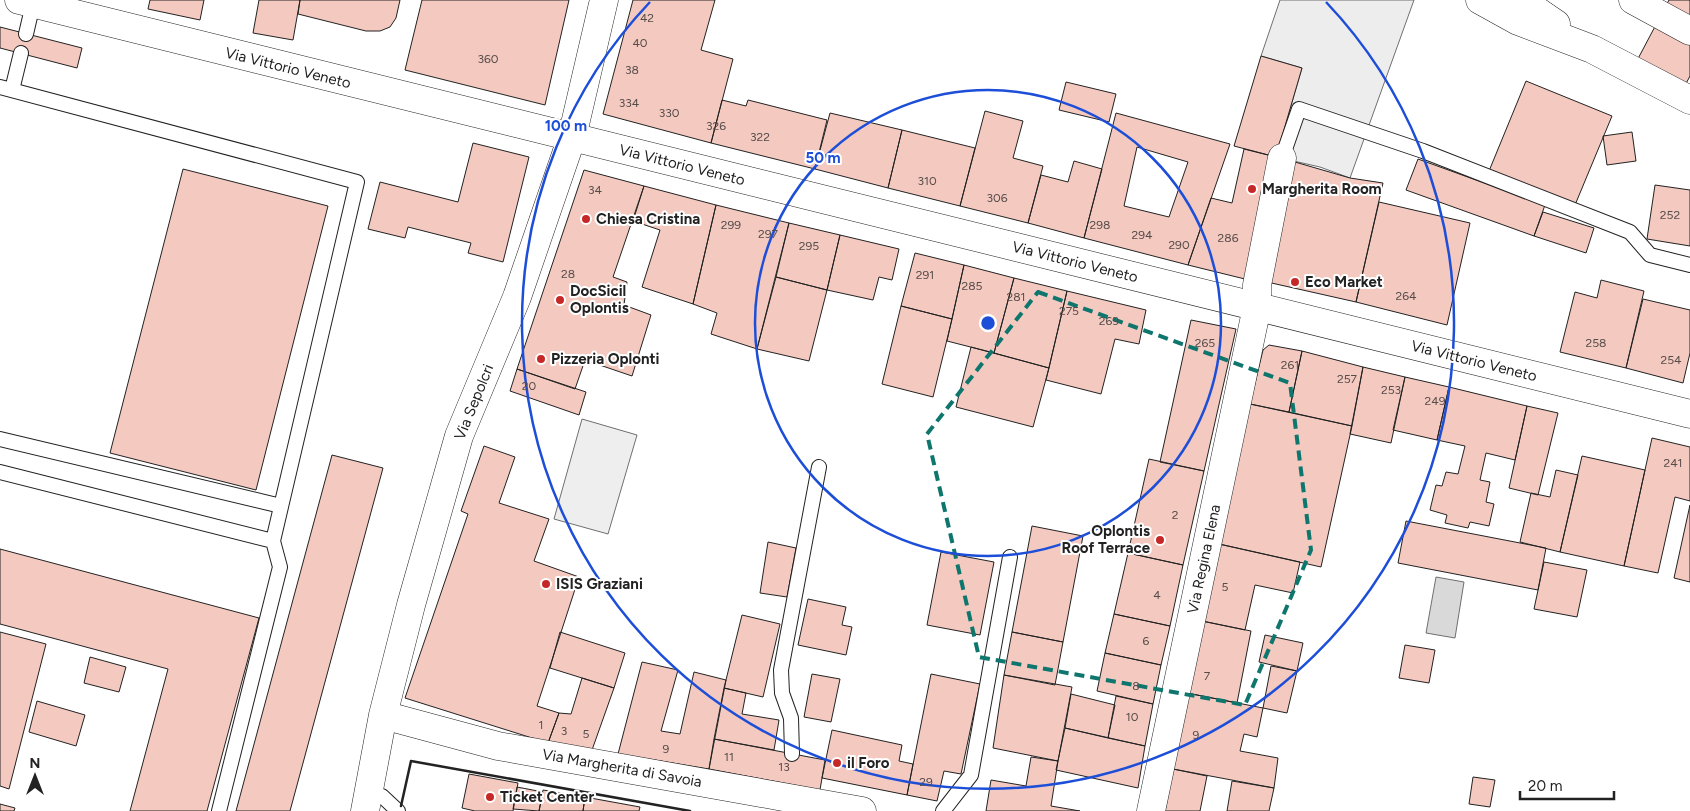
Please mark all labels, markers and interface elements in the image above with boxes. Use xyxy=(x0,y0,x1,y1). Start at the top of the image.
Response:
house number: 42 xyxy=(640,11,654,25)
house number: 40 xyxy=(632,36,648,50)
street label: Via Vittorio Veneto xyxy=(223,44,353,92)
house number: 360 xyxy=(477,52,499,66)
house number: 38 xyxy=(625,63,639,77)
house number: 334 xyxy=(619,96,640,110)
house number: 330 xyxy=(659,106,680,120)
text: 100 m xyxy=(545,117,587,135)
house number: 326 xyxy=(706,119,726,133)
house number: 322 xyxy=(750,130,770,144)
street label: Via Vittorio Veneto xyxy=(617,141,747,189)
text: 50 m xyxy=(805,149,841,167)
house number: 310 xyxy=(917,174,937,188)
place label: Margherita Room xyxy=(1262,180,1382,198)
house number: 34 xyxy=(588,183,603,197)
marker: Margherita Room xyxy=(1246,183,1258,195)
house number: 306 xyxy=(986,191,1008,205)
house number: 252 xyxy=(1660,208,1680,222)
place label: Chiesa Cristina xyxy=(596,210,700,228)
marker: Chiesa Cristina xyxy=(580,213,592,225)
house number: 299 xyxy=(721,218,741,232)
house number: 298 xyxy=(1090,218,1110,232)
house number: 297 xyxy=(758,227,779,241)
house number: 294 xyxy=(1132,228,1153,242)
house number: 286 xyxy=(1218,231,1239,245)
street label: Via Vittorio Veneto xyxy=(1010,238,1140,286)
house number: 290 xyxy=(1168,238,1190,252)
house number: 295 xyxy=(799,239,819,253)
house number: 28 xyxy=(561,267,575,281)
house number: 291 xyxy=(916,268,934,282)
place label: Eco Market xyxy=(1305,273,1383,291)
marker: Eco Market xyxy=(1289,276,1301,288)
house number: 285 xyxy=(962,279,983,293)
place label: DocSicil Oplontis xyxy=(570,282,629,317)
house number: 264 xyxy=(1396,289,1417,303)
house number: 281 xyxy=(1006,290,1026,304)
marker: DocSicil Oplontis xyxy=(554,294,566,306)
house number: 275 xyxy=(1059,304,1079,318)
centre of rings xyxy=(979,314,997,332)
house number: 269 xyxy=(1099,314,1119,328)
house number: 265 xyxy=(1195,336,1215,350)
house number: 258 xyxy=(1586,336,1606,350)
street label: Via Vittorio Veneto xyxy=(1409,337,1539,385)
place label: Pizzeria Oplonti xyxy=(551,350,660,368)
marker: Pizzeria Oplonti xyxy=(535,353,547,365)
house number: 254 xyxy=(1660,353,1682,367)
house number: 261 xyxy=(1281,358,1299,372)
street label: Via Sepolcri xyxy=(451,361,497,443)
house number: 257 xyxy=(1337,372,1358,386)
house number: 20 xyxy=(522,379,537,393)
house number: 253 xyxy=(1381,383,1401,397)
house number: 249 xyxy=(1425,394,1446,408)
house number: 241 xyxy=(1663,456,1683,470)
street label: Via Regina Elena xyxy=(1184,503,1224,615)
house number: 2 xyxy=(1172,508,1178,522)
place label: Oplontis Roof Terrace xyxy=(1061,522,1151,557)
marker: Oplontis Roof Terrace xyxy=(1154,534,1166,546)
place label: ISIS Graziani xyxy=(556,575,643,593)
marker: ISIS Graziani xyxy=(540,578,552,590)
house number: 5 xyxy=(1222,580,1229,594)
house number: 4 xyxy=(1153,588,1161,602)
house number: 6 xyxy=(1143,634,1150,648)
house number: 7 xyxy=(1204,669,1211,683)
house number: 8 xyxy=(1132,679,1140,693)
house number: 10 xyxy=(1126,710,1139,724)
house number: 1 xyxy=(539,718,543,732)
house number: 3 xyxy=(561,724,567,738)
house number: 5 xyxy=(583,727,590,741)
house number: 9 xyxy=(1193,728,1200,742)
house number: 9 xyxy=(663,742,670,756)
street label: Via Margherita di Savoia xyxy=(541,745,703,791)
house number: 11 xyxy=(724,750,734,764)
north arrow xyxy=(10,751,60,801)
place label: il Foro xyxy=(847,754,890,772)
text: N xyxy=(30,755,40,772)
marker: il Foro xyxy=(831,757,843,769)
house number: 13 xyxy=(778,760,790,774)
scale bar xyxy=(1520,768,1614,800)
house number: 29 xyxy=(919,775,933,789)
text: 20 m xyxy=(1528,777,1562,795)
place label: Ticket Center xyxy=(500,788,594,806)
marker: Ticket Center xyxy=(484,791,496,803)

